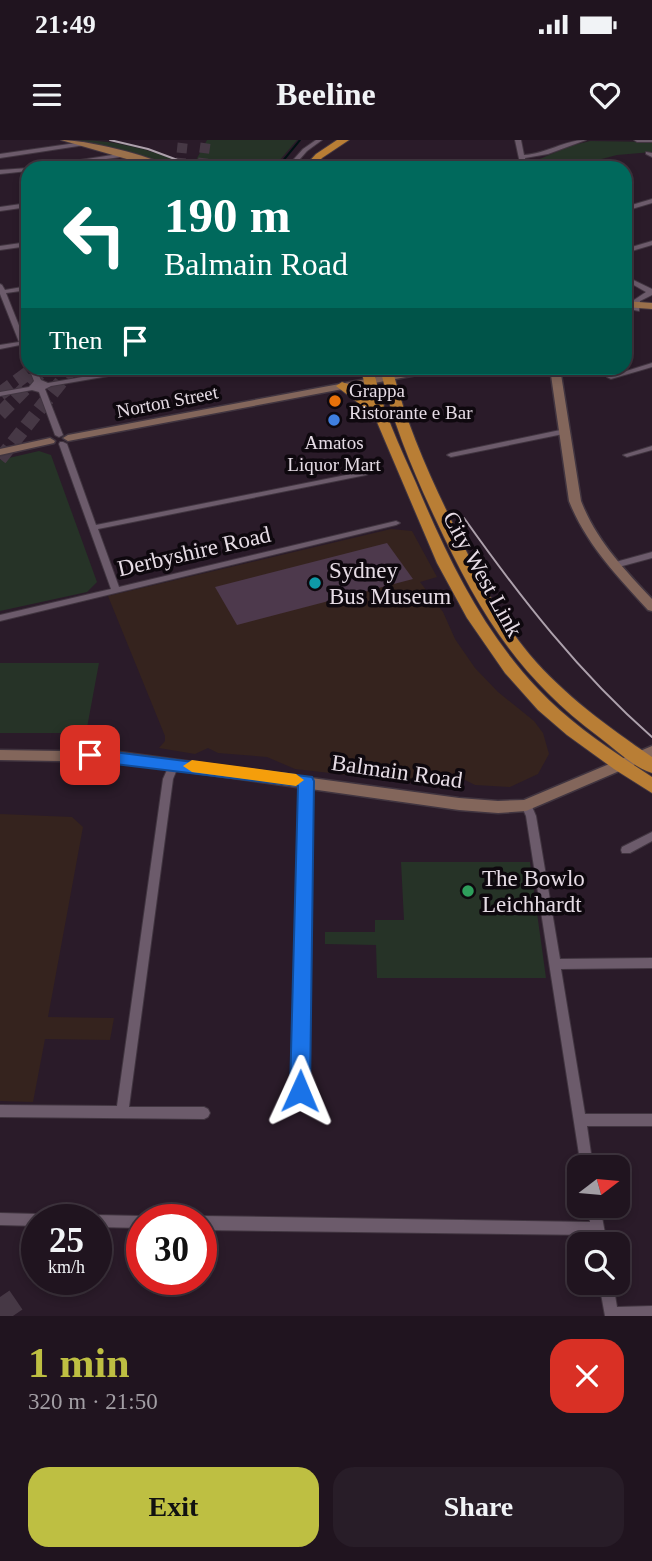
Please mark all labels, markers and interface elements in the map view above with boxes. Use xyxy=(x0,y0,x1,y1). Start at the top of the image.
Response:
text: 21:49 xyxy=(35,10,96,39)
icon: menu xyxy=(28,76,66,114)
text: Beeline xyxy=(276,76,376,112)
icon: heart xyxy=(586,76,624,114)
text: 190 m xyxy=(164,188,291,243)
icon: left xyxy=(49,189,140,280)
text: Balmain Road xyxy=(164,246,348,282)
icon: arrive xyxy=(116,322,154,360)
text: Then xyxy=(49,326,102,355)
place label: Grappa Ristorante e Bar xyxy=(349,380,473,423)
street label: Norton Street xyxy=(115,381,220,422)
marker: Grappa Ristorante e Bar xyxy=(327,393,343,409)
marker: Amatos Liquor Mart xyxy=(326,412,342,428)
place label: Amatos Liquor Mart xyxy=(287,432,381,475)
street label: City West Link xyxy=(438,507,528,642)
street label: Derbyshire Road xyxy=(115,522,274,581)
place label: Sydney Bus Museum xyxy=(329,558,451,609)
marker: Sydney Bus Museum xyxy=(307,575,323,591)
pin xyxy=(60,725,120,785)
icon: arrive xyxy=(71,736,109,774)
street label: Balmain Road xyxy=(330,750,465,793)
place label: The Bowlo Leichhardt xyxy=(482,866,585,917)
marker: The Bowlo Leichhardt xyxy=(460,883,476,899)
position arrow xyxy=(263,1054,337,1128)
north arrow xyxy=(567,1155,630,1218)
map controls xyxy=(567,1155,630,1295)
speed limit sign: 30 xyxy=(126,1204,217,1295)
text: 25 xyxy=(49,1221,84,1260)
button: search xyxy=(567,1232,630,1295)
text: km/h xyxy=(48,1257,85,1277)
button: close xyxy=(550,1339,624,1413)
text: 1 min xyxy=(28,1340,130,1386)
text: 320 m · 21:50 xyxy=(28,1389,158,1414)
button: Exit xyxy=(28,1467,319,1547)
button: Share xyxy=(333,1467,624,1547)

